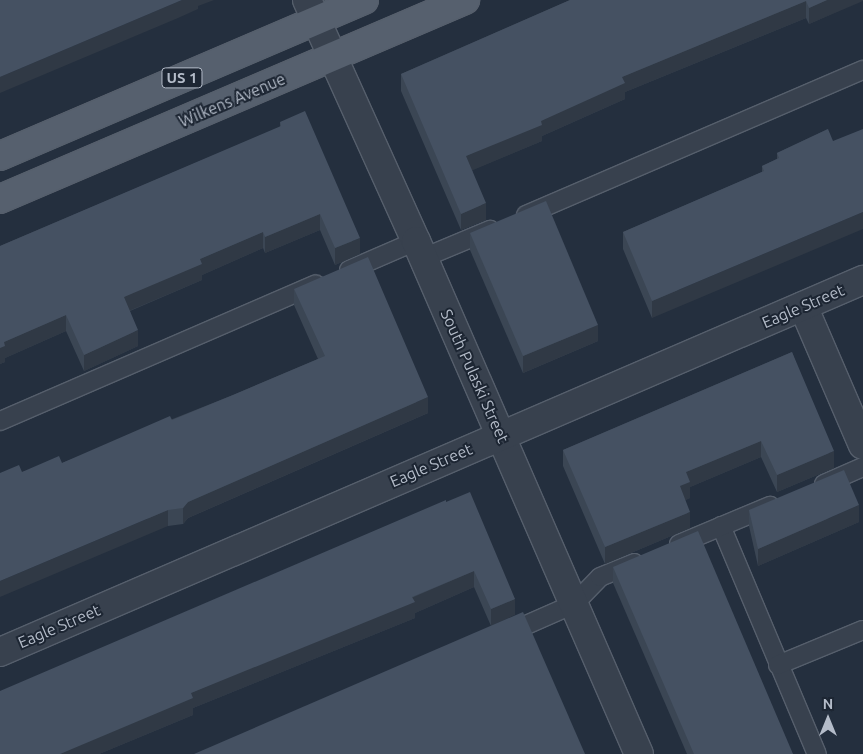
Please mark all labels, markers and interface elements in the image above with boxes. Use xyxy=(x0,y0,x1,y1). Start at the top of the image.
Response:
road number: US 1 xyxy=(161,66,203,90)
street label: Wilkens Avenue xyxy=(176,69,288,131)
street label: Eagle Street xyxy=(759,280,847,332)
street label: South Pulaski Street xyxy=(437,306,513,446)
street label: Eagle Street xyxy=(387,439,475,491)
street label: Eagle Street xyxy=(15,600,103,652)
north arrow xyxy=(803,694,853,744)
text: N xyxy=(823,696,833,712)

